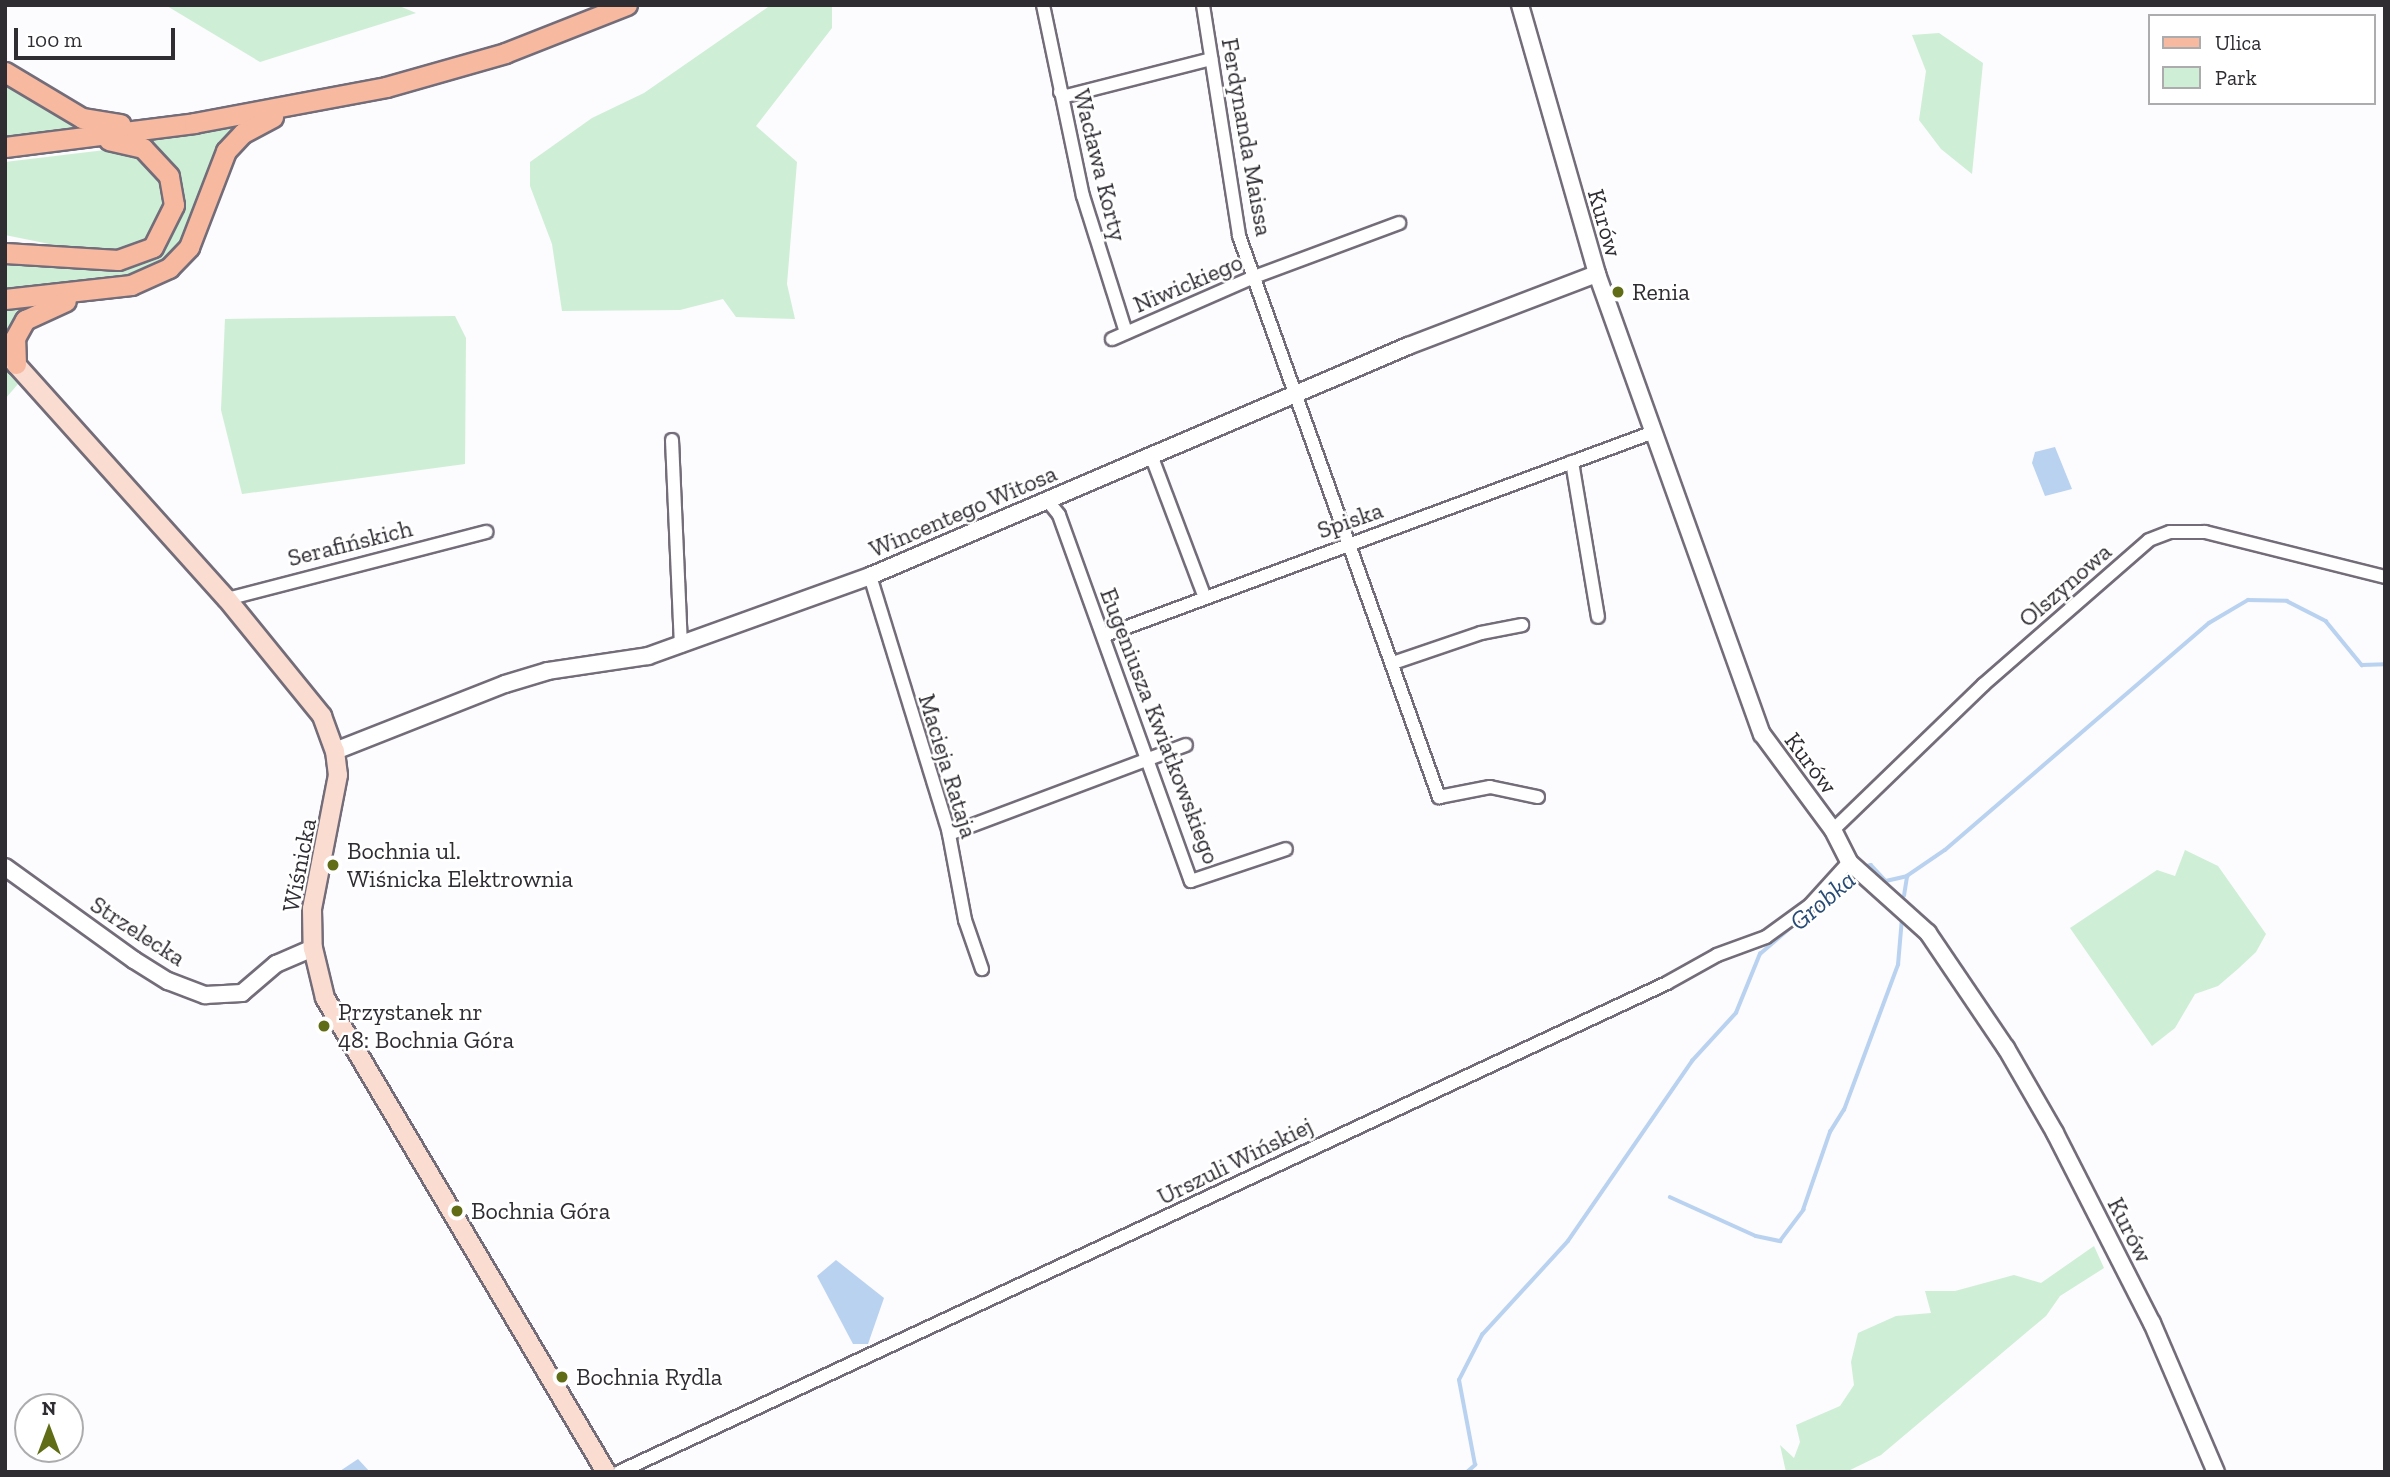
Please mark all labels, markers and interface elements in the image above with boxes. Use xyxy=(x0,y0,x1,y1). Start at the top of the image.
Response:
scale bar xyxy=(18,14,178,58)
legend xyxy=(2148,14,2376,105)
text: 100 m xyxy=(27,27,82,52)
text: Ulica xyxy=(2215,30,2261,55)
street label: Ferdynanda Maissa xyxy=(1215,36,1279,238)
text: Park xyxy=(2215,65,2257,90)
street label: Wacława Korty xyxy=(1067,86,1133,244)
street label: Kurów xyxy=(1582,186,1628,260)
street label: Niwickiego xyxy=(1129,247,1247,319)
place label: Renia xyxy=(1632,278,1690,306)
marker: Renia xyxy=(1610,284,1626,300)
street label: Wincentego Witosa xyxy=(865,458,1061,564)
street label: Spiska xyxy=(1313,495,1387,545)
street label: Serafińskich xyxy=(285,514,415,572)
street label: Olszynowa xyxy=(2013,537,2117,633)
street label: Eugeniusza Kwiatkowskiego xyxy=(1094,584,1226,868)
street label: Macieja Rataja xyxy=(912,690,984,842)
street label: Kurów xyxy=(1779,727,1843,799)
street label: Wiśnicka xyxy=(276,816,322,914)
place label: Bochnia ul. Wiśnicka Elektrownia xyxy=(347,837,573,893)
marker: Bochnia ul. Wiśnicka Elektrownia xyxy=(325,857,341,873)
water label: Grobka xyxy=(1784,865,1862,937)
street label: Strzelecka xyxy=(85,890,191,972)
place label: Przystanek nr 48: Bochnia Góra xyxy=(338,998,514,1054)
marker: Przystanek nr 48: Bochnia Góra xyxy=(316,1018,332,1034)
street label: Urszuli Wińskiej xyxy=(1152,1111,1318,1211)
street label: Kurów xyxy=(2101,1193,2159,1267)
place label: Bochnia Góra xyxy=(471,1197,610,1225)
marker: Bochnia Góra xyxy=(449,1203,465,1219)
place label: Bochnia Rydla xyxy=(576,1363,722,1391)
marker: Bochnia Rydla xyxy=(554,1369,570,1385)
north arrow xyxy=(14,1393,84,1463)
text: N xyxy=(42,1397,56,1420)

